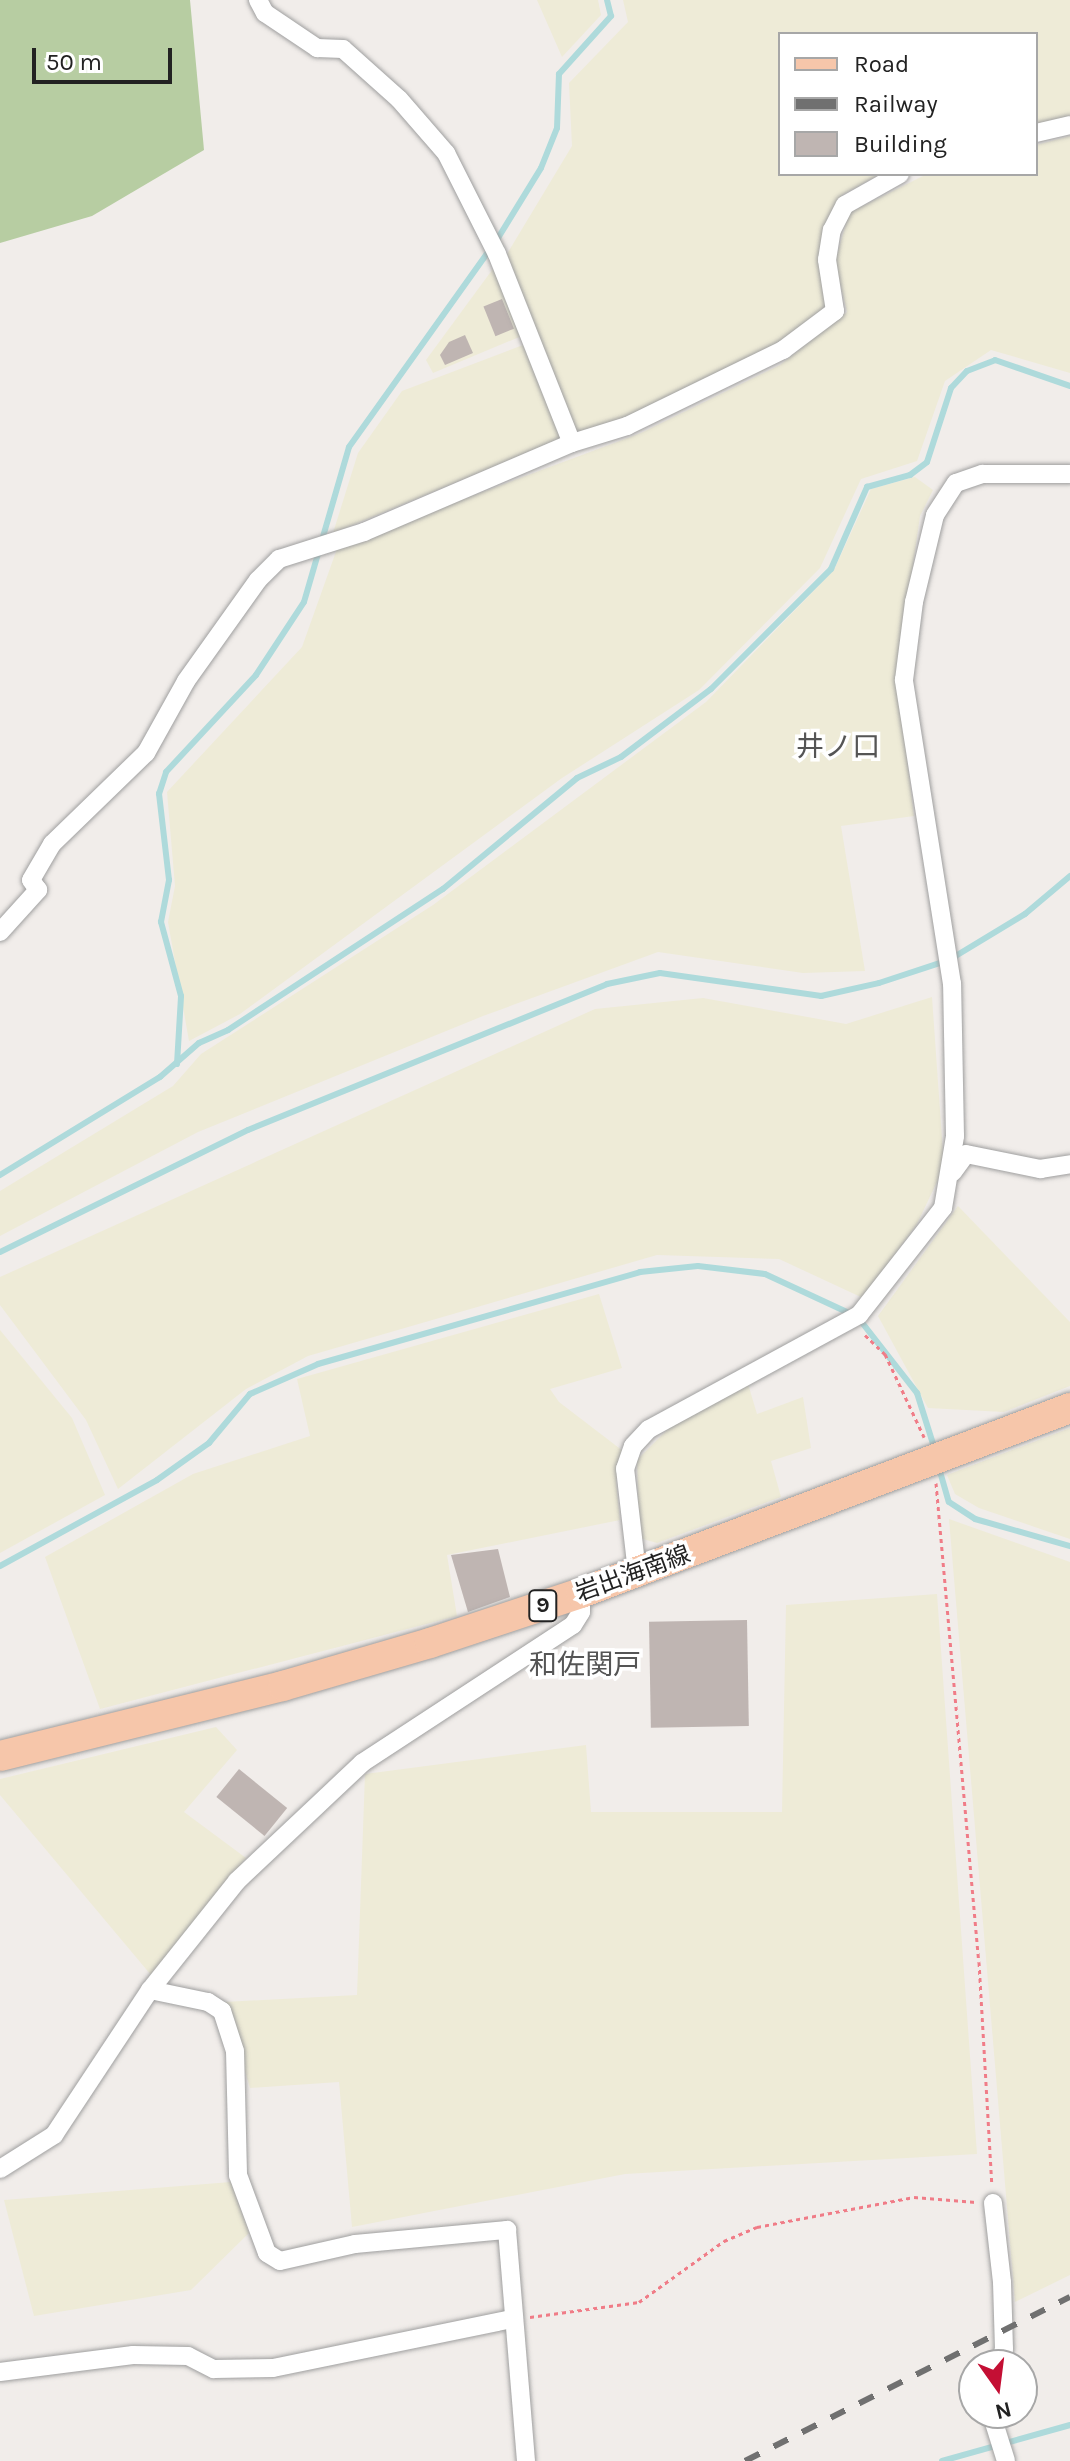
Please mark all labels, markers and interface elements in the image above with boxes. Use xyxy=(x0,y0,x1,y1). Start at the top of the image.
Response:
scale bar xyxy=(36,32,176,82)
legend xyxy=(778,32,1038,176)
text: 50 m xyxy=(46,48,102,76)
text: Road xyxy=(854,50,909,78)
text: Railway xyxy=(854,90,938,118)
text: Building xyxy=(854,130,947,158)
district label: 井ノ口 xyxy=(796,730,880,764)
street label: 岩出海南線 xyxy=(572,1540,694,1608)
road number: 9 xyxy=(527,1588,559,1624)
district label: 和佐関戸 xyxy=(529,1648,641,1682)
north arrow xyxy=(958,2349,1038,2429)
text: N xyxy=(993,2396,1014,2425)

